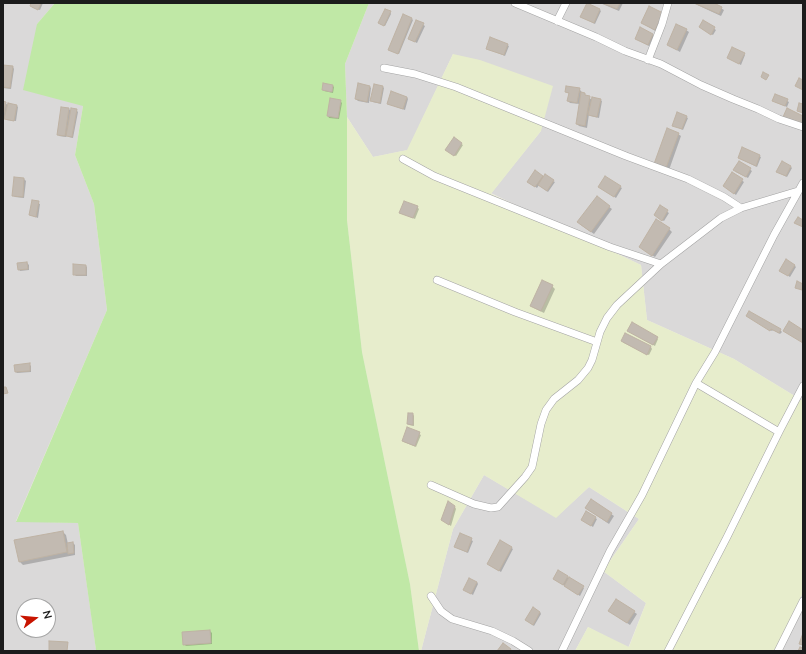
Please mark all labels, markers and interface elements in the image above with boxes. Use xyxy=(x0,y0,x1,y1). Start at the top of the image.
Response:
north arrow xyxy=(16,598,56,638)
text: N xyxy=(39,609,55,621)

